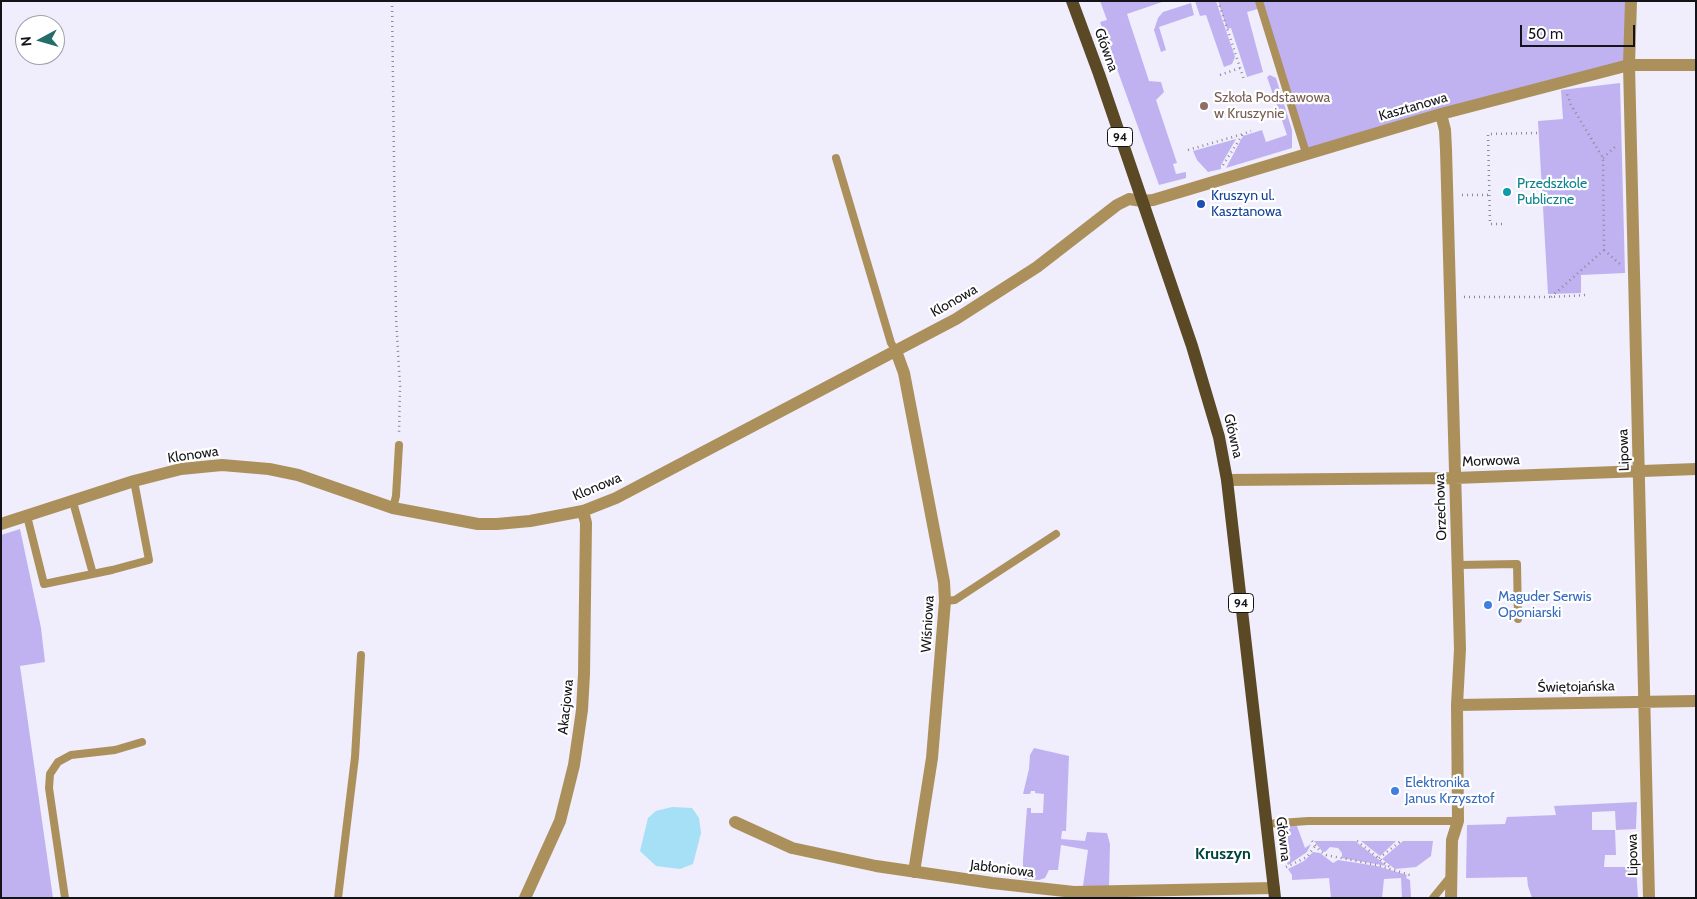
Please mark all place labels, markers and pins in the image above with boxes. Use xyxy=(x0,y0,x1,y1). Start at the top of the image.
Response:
place label: Szkoła Podstawowa w Kruszynie xyxy=(1214,90,1330,122)
marker: Szkoła Podstawowa w Kruszynie xyxy=(1198,100,1210,112)
place label: Przedszkole Publiczne xyxy=(1517,176,1587,208)
marker: Przedszkole Publiczne xyxy=(1501,186,1513,198)
place label: Kruszyn ul. Kasztanowa xyxy=(1211,188,1282,220)
marker: Kruszyn ul. Kasztanowa xyxy=(1195,198,1207,210)
place label: Maguder Serwis Oponiarski xyxy=(1498,589,1592,622)
marker: Maguder Serwis Oponiarski xyxy=(1482,599,1494,611)
place label: Elektronika Janus Krzysztof xyxy=(1405,775,1495,808)
marker: Elektronika Janus Krzysztof xyxy=(1389,785,1401,797)

